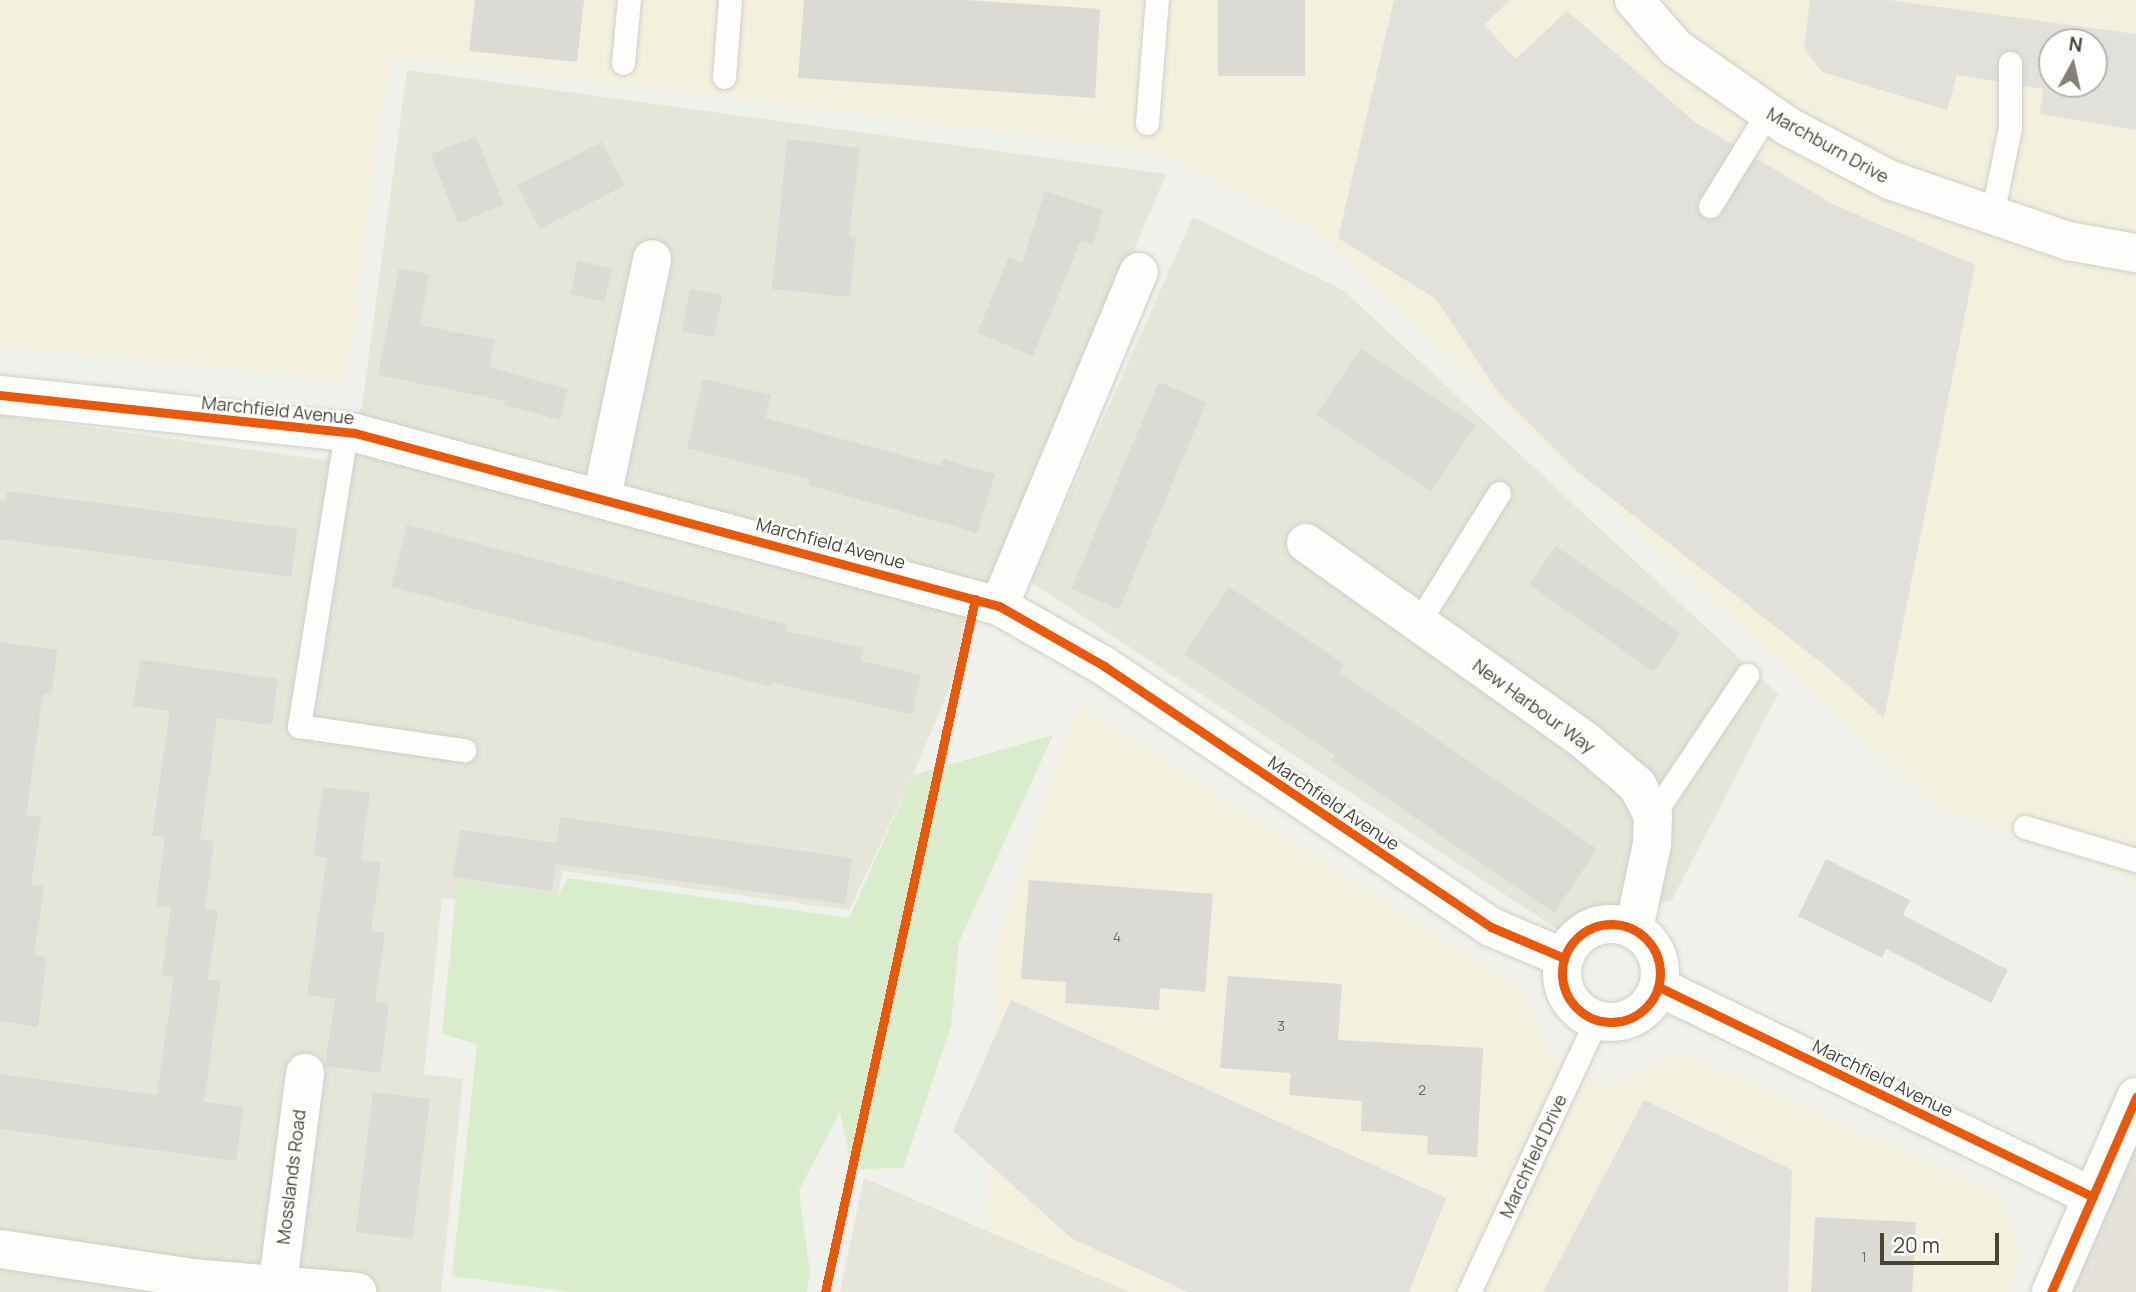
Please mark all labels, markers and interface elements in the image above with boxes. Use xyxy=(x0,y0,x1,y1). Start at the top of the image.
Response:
north arrow xyxy=(2038,28,2108,98)
text: N xyxy=(2067,30,2084,58)
street label: Marchburn Drive xyxy=(1763,103,1893,187)
street label: Marchfield Avenue xyxy=(201,391,355,429)
street label: Marchfield Avenue xyxy=(754,513,908,573)
street label: New Harbour Way xyxy=(1469,654,1599,758)
street label: Marchfield Avenue xyxy=(1264,751,1404,855)
house number: 4 xyxy=(1113,929,1121,945)
house number: 3 xyxy=(1277,1018,1285,1034)
street label: Marchfield Avenue xyxy=(1809,1035,1957,1121)
house number: 2 xyxy=(1418,1082,1426,1098)
street label: Marchfield Drive xyxy=(1495,1091,1571,1221)
street label: Mosslands Road xyxy=(272,1108,310,1246)
scale bar xyxy=(1884,1218,2003,1262)
text: 20 m xyxy=(1893,1231,1940,1259)
house number: 1 xyxy=(1861,1249,1867,1265)

